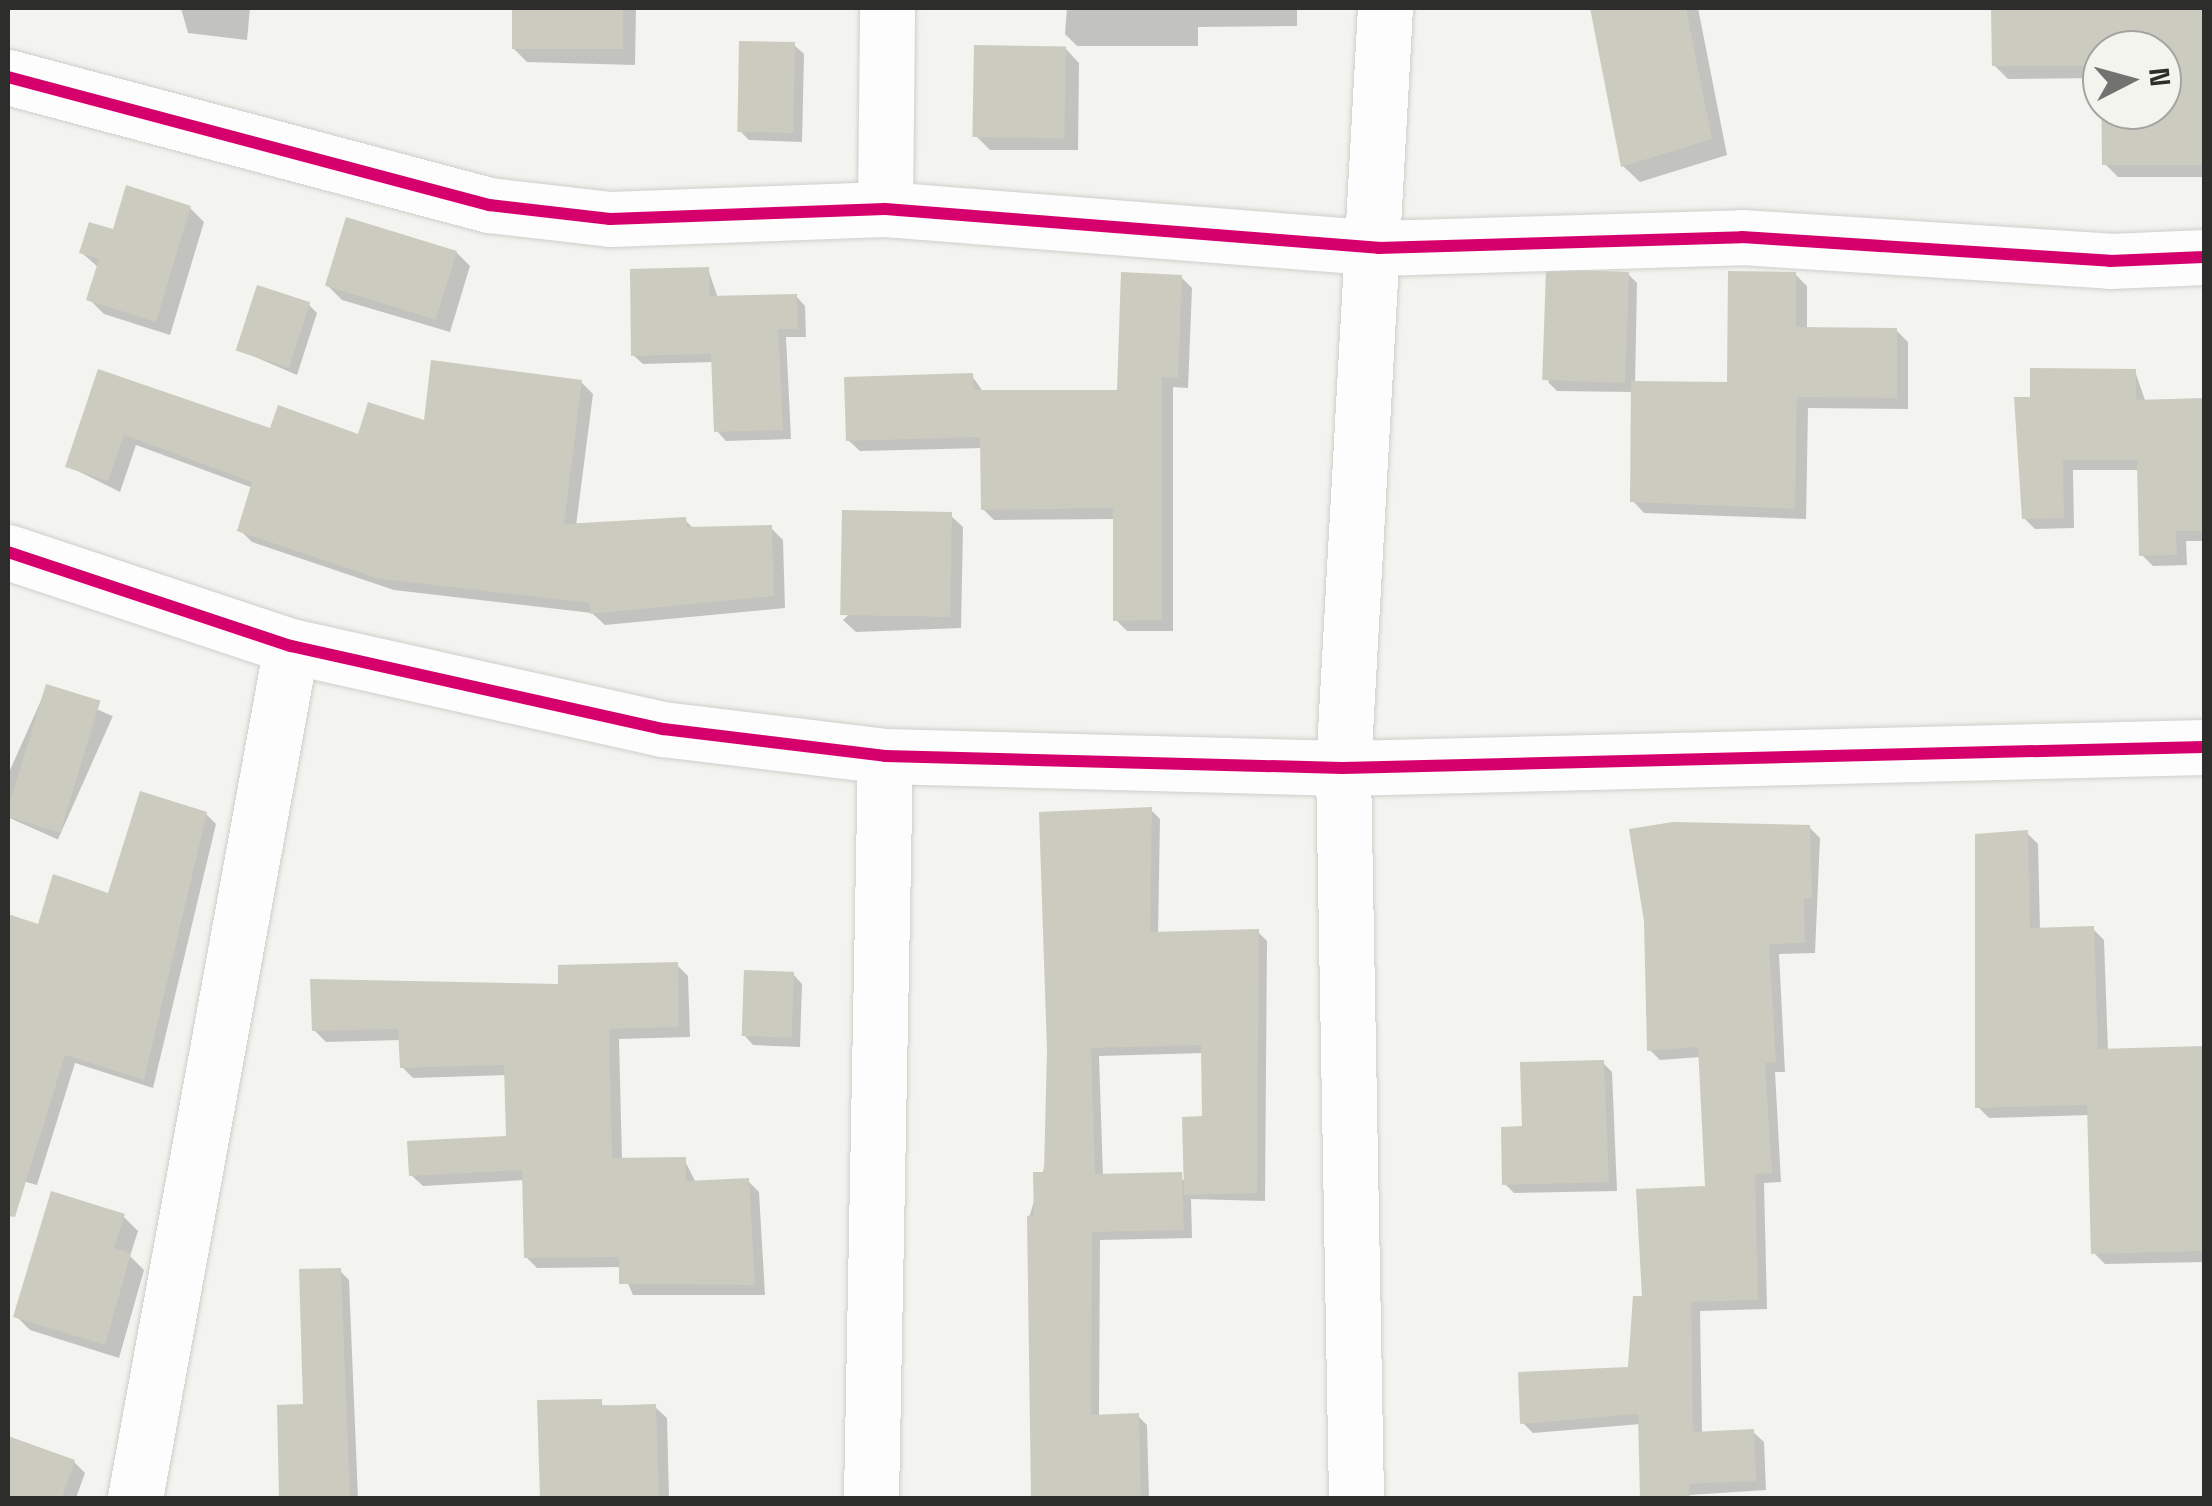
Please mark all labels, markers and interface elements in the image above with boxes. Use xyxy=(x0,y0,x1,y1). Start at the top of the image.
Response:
north arrow xyxy=(2082,30,2182,130)
text: N xyxy=(2141,66,2179,88)

